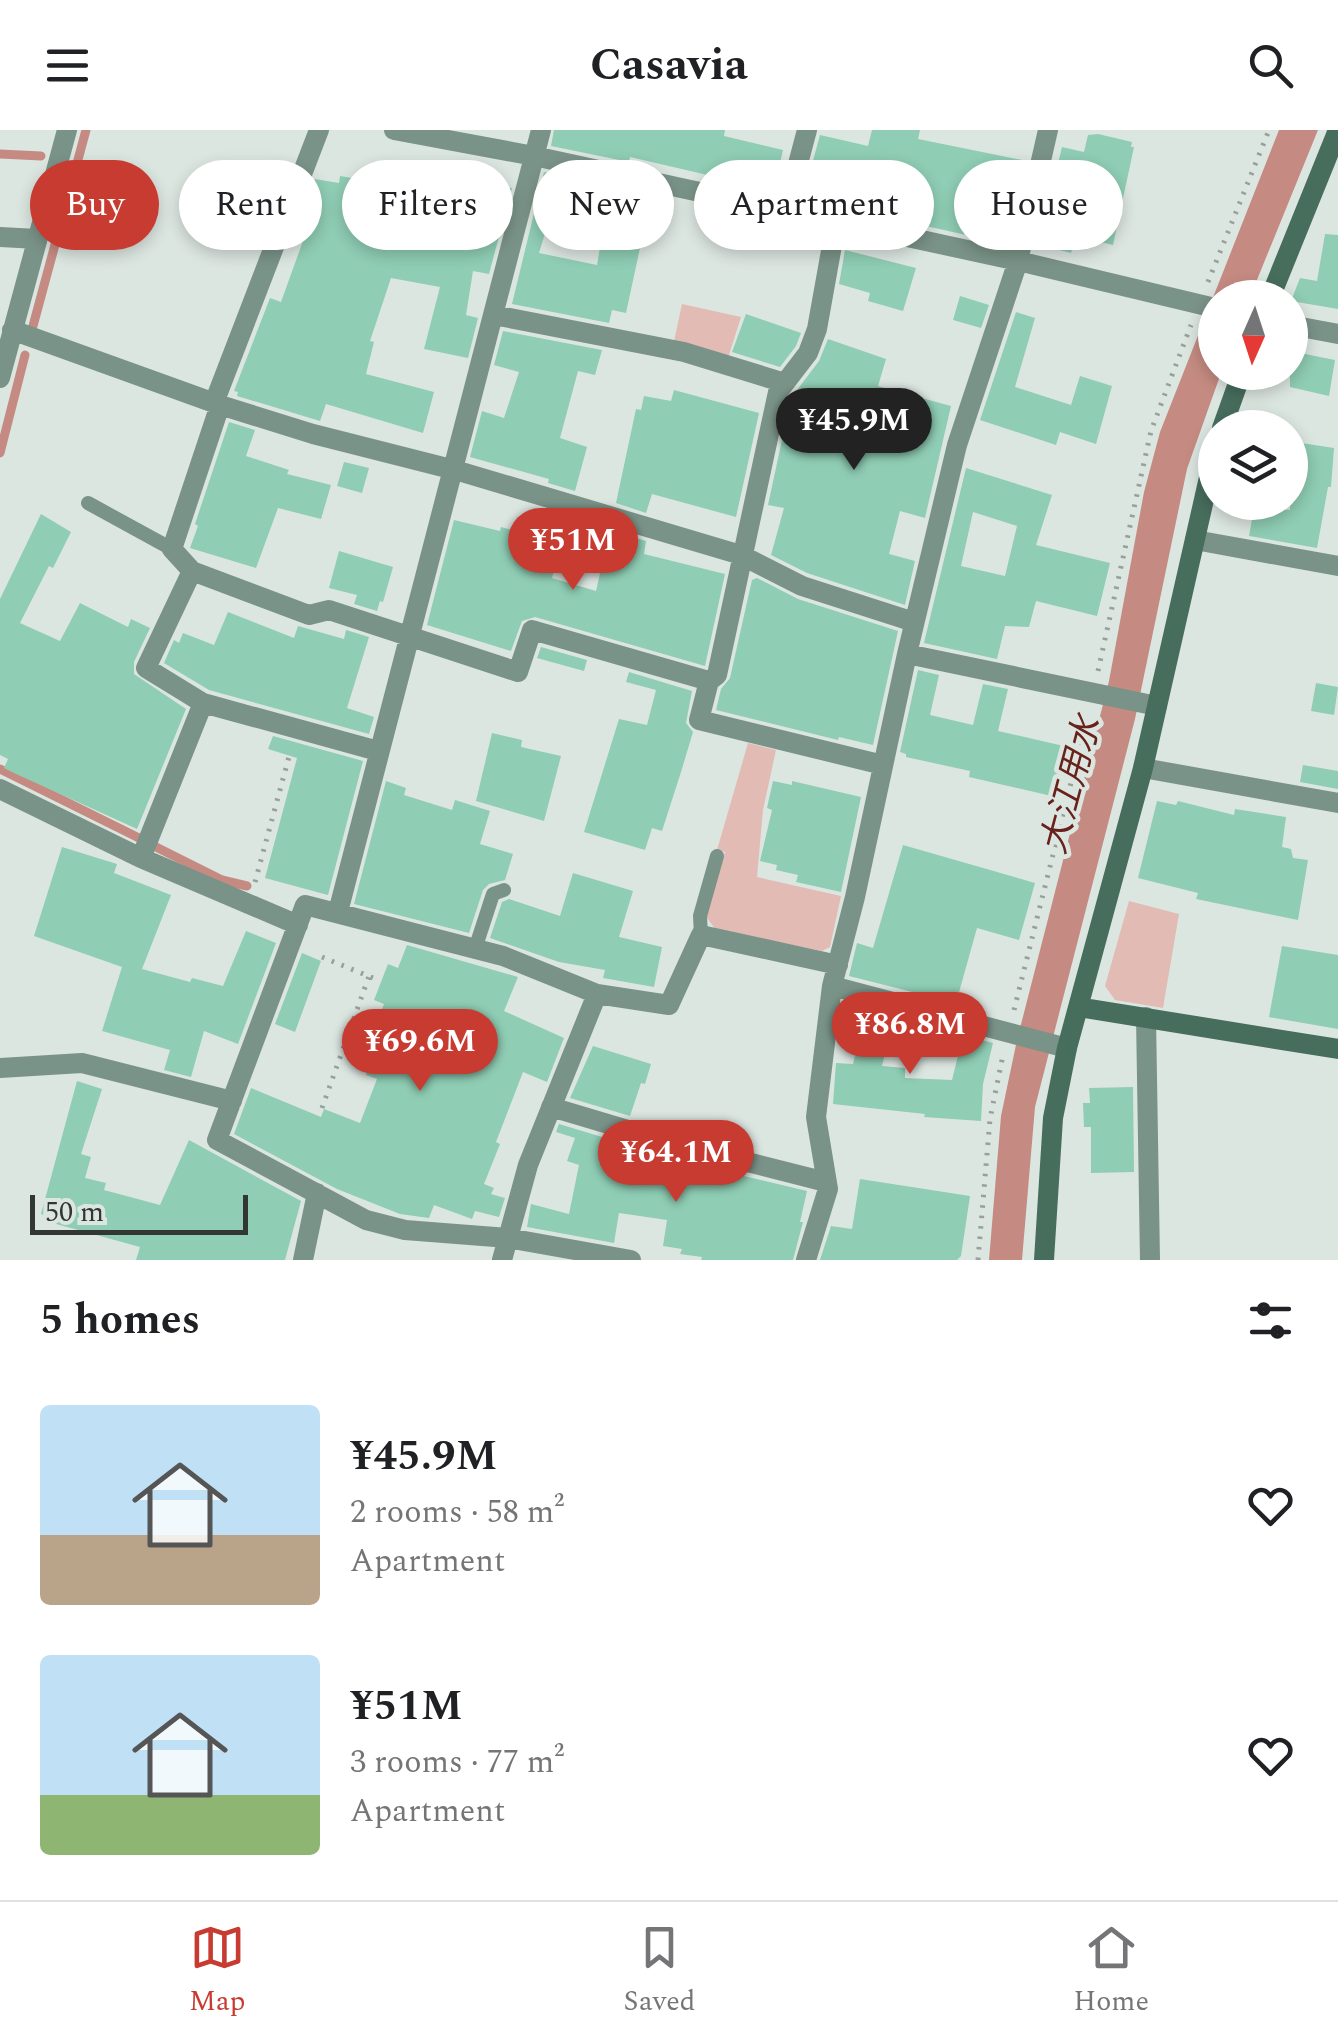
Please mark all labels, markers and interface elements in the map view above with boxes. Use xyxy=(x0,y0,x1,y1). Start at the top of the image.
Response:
text: Casavia xyxy=(590,31,748,100)
icon: menu xyxy=(40,38,95,93)
icon: search xyxy=(1243,38,1298,93)
chip: Buy xyxy=(30,160,159,250)
chip: Rent xyxy=(179,160,322,250)
chip: Filters xyxy=(342,160,513,250)
chip: New xyxy=(533,160,674,250)
chip: Apartment xyxy=(694,160,934,250)
chip: House xyxy=(954,160,1123,250)
north arrow xyxy=(1198,280,1308,390)
map controls xyxy=(1198,280,1308,520)
pin: ¥45.9M xyxy=(773,388,935,473)
text: ¥45.9M xyxy=(798,396,910,445)
button: layers xyxy=(1198,410,1308,520)
pin: ¥51M xyxy=(514,508,632,593)
text: ¥51M xyxy=(530,516,616,565)
water label: 大江用水 xyxy=(1028,707,1116,860)
pin: ¥86.8M xyxy=(829,992,991,1077)
text: ¥86.8M xyxy=(854,1000,966,1049)
pin: ¥69.6M xyxy=(339,1009,501,1094)
text: ¥69.6M xyxy=(364,1017,476,1066)
pin: ¥64.1M xyxy=(595,1120,757,1205)
text: ¥64.1M xyxy=(620,1128,732,1177)
scale bar xyxy=(30,1190,248,1234)
text: 50 m xyxy=(45,1191,104,1234)
text: 5 homes xyxy=(40,1289,200,1352)
icon: filters xyxy=(1243,1293,1298,1348)
text: ¥45.9M xyxy=(350,1425,497,1488)
icon: home xyxy=(120,1445,240,1565)
icon: heart xyxy=(1243,1478,1298,1533)
text: 2 rooms · 58 m² xyxy=(350,1488,564,1537)
text: Apartment xyxy=(350,1537,505,1586)
text: ¥51M xyxy=(350,1675,462,1738)
icon: home xyxy=(120,1695,240,1815)
icon: heart xyxy=(1243,1728,1298,1783)
text: 3 rooms · 77 m² xyxy=(350,1738,564,1787)
text: Apartment xyxy=(350,1787,505,1836)
tab: Map xyxy=(189,1920,245,2023)
tab: Saved xyxy=(624,1920,695,2023)
tab: Home xyxy=(1074,1920,1149,2023)

